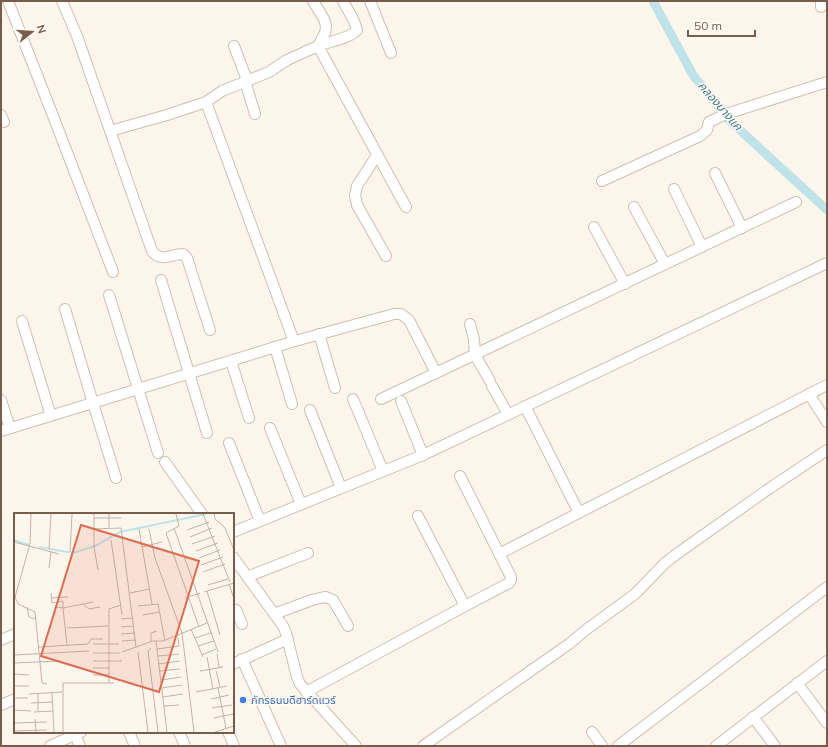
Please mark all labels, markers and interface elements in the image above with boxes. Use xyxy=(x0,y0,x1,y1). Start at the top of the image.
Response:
north arrow xyxy=(12,12,52,52)
scale bar xyxy=(688,12,755,38)
text: 50 m xyxy=(694,18,722,33)
text: N xyxy=(34,23,49,35)
water label: คลองบางแค xyxy=(695,78,746,134)
inset map xyxy=(14,513,234,733)
place label: ภัทรธนบดีฮาร์ดแวร์ xyxy=(251,693,336,707)
marker: ภัทรธนบดีฮาร์ดแวร์ xyxy=(238,695,248,705)

